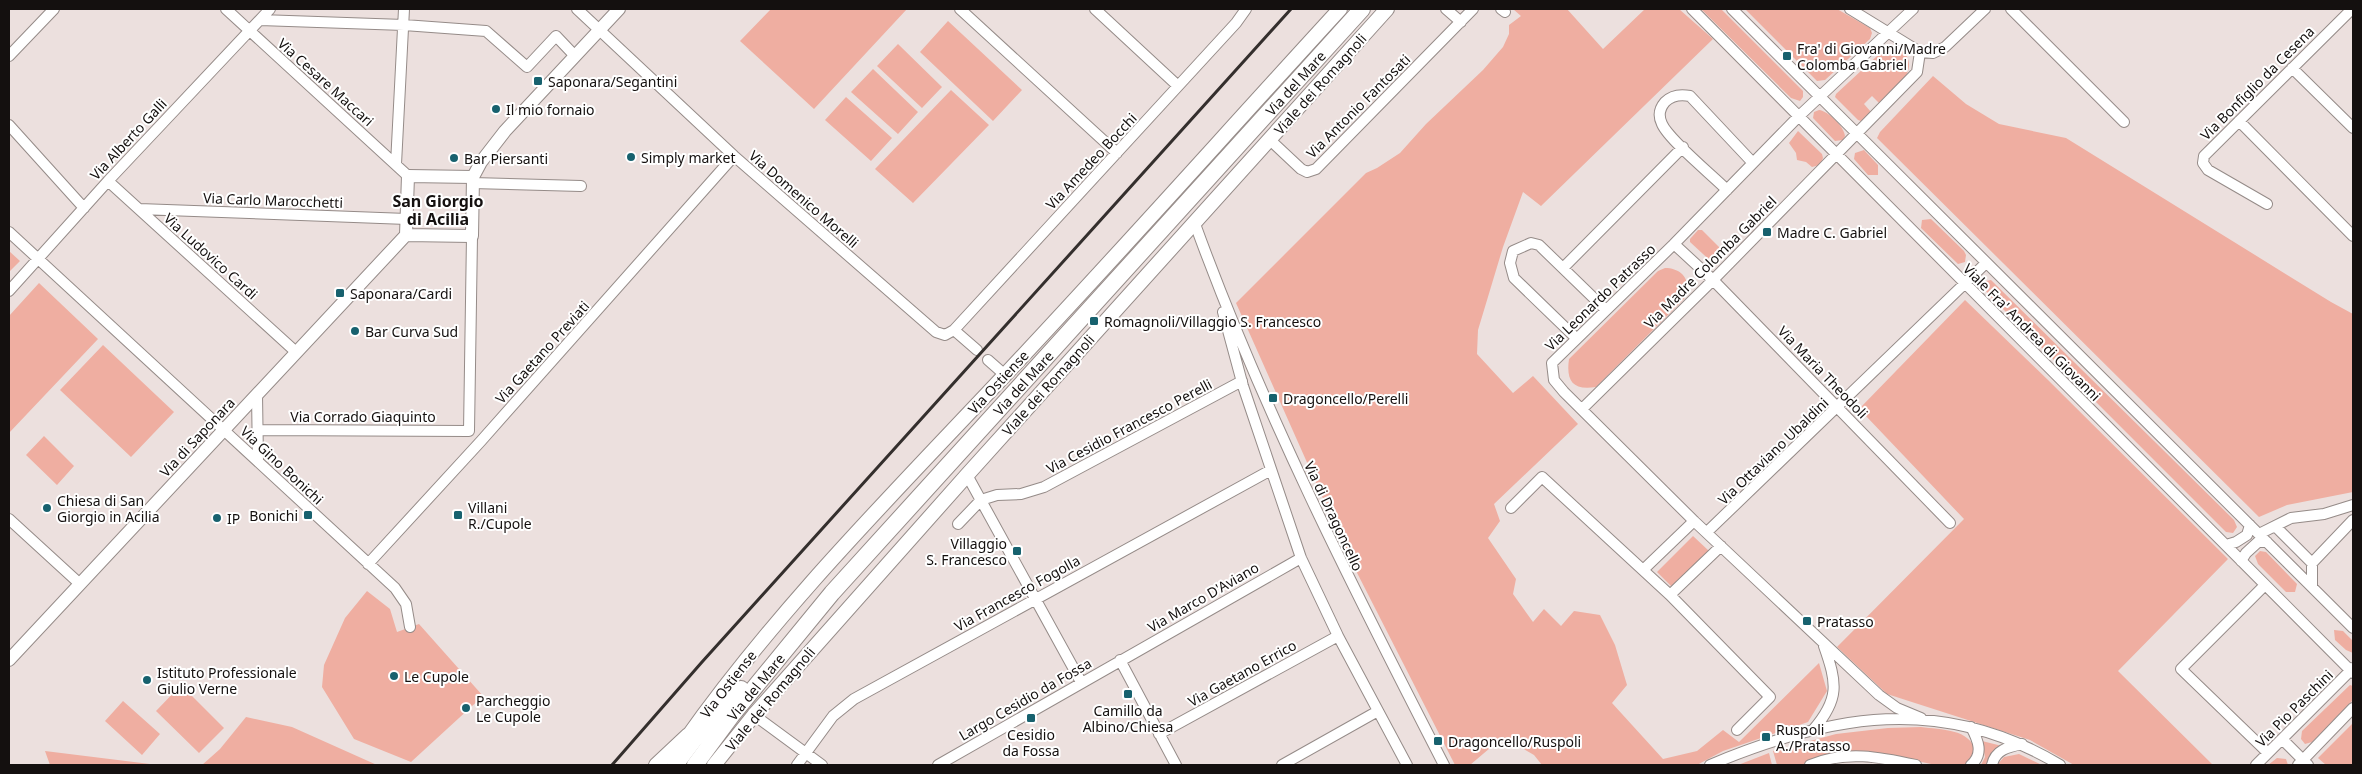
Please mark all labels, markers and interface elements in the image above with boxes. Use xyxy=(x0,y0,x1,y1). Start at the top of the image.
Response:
street label: Via Bonfiglio da Cesena xyxy=(2196,22,2318,144)
street label: Viale dei Romagnoli xyxy=(1269,29,1371,139)
street label: Via Cesare Maccari xyxy=(274,34,378,130)
place label: Fra' di Giovanni/Madre Colomba Gabriel xyxy=(1797,39,1946,74)
street label: Via del Mare xyxy=(1261,46,1329,119)
street label: Via Antonio Fantosati xyxy=(1302,50,1414,162)
marker: Fra' di Giovanni/Madre Colomba Gabriel xyxy=(1781,50,1793,62)
place label: Saponara/Segantini xyxy=(548,72,677,91)
marker: Saponara/Segantini xyxy=(532,75,544,87)
street label: Via Alberto Galli xyxy=(85,94,171,184)
place label: Il mio fornaio xyxy=(506,100,594,119)
marker: Il mio fornaio xyxy=(490,103,502,115)
street label: Via Amedeo Bocchi xyxy=(1041,109,1141,213)
street label: Via Domenico Morelli xyxy=(745,146,863,252)
place label: Simply market xyxy=(641,148,736,167)
place label: Bar Piersanti xyxy=(464,149,548,168)
marker: Simply market xyxy=(625,151,637,163)
marker: Bar Piersanti xyxy=(448,152,460,164)
street label: Via Carlo Marocchetti xyxy=(203,188,343,212)
district label: San Giorgio di Acilia xyxy=(392,190,484,230)
street label: Via Madre Colomba Gabriel xyxy=(1640,192,1780,332)
street label: Via Ludovico Cardi xyxy=(160,209,262,303)
place label: Madre C. Gabriel xyxy=(1777,223,1887,242)
marker: Madre C. Gabriel xyxy=(1761,226,1773,238)
street label: Via Leonardo Patrasso xyxy=(1541,239,1659,355)
street label: Viale Fra' Andrea di Giovanni xyxy=(1959,259,2105,405)
place label: Saponara/Cardi xyxy=(350,284,452,303)
marker: Saponara/Cardi xyxy=(334,287,346,299)
street label: Via Gaetano Previati xyxy=(491,297,593,407)
place label: Romagnoli/Villaggio S. Francesco xyxy=(1104,312,1321,331)
marker: Romagnoli/Villaggio S. Francesco xyxy=(1088,315,1100,327)
street label: Via Maria Theodoli xyxy=(1774,321,1872,423)
place label: Bar Curva Sud xyxy=(365,322,458,341)
marker: Bar Curva Sud xyxy=(349,325,361,337)
street label: Viale dei Romagnoli xyxy=(997,330,1099,440)
street label: Via Ostiense xyxy=(963,346,1033,418)
street label: Via del Mare xyxy=(989,346,1057,419)
street label: Via Cesidio Francesco Perelli xyxy=(1043,374,1215,478)
place label: Dragoncello/Perelli xyxy=(1283,389,1408,408)
marker: Dragoncello/Perelli xyxy=(1267,392,1279,404)
street label: Via di Saponara xyxy=(155,393,239,481)
street label: Via Ottaviano Ubaldini xyxy=(1714,393,1832,509)
street label: Via Corrado Giaquinto xyxy=(290,407,436,426)
street label: Via Gino Bonichi xyxy=(236,422,328,508)
street label: Via di Dragoncello xyxy=(1300,458,1368,574)
place label: Chiesa di San Giorgio in Acilia xyxy=(57,491,160,526)
place label: Villani R./Cupole xyxy=(468,498,532,533)
marker: Chiesa di San Giorgio in Acilia xyxy=(41,502,53,514)
place label: Bonichi xyxy=(249,506,298,525)
place label: IP xyxy=(227,509,240,528)
marker: Bonichi xyxy=(302,509,314,521)
marker: Villani R./Cupole xyxy=(452,509,464,521)
marker: IP xyxy=(211,512,223,524)
place label: Villaggio S. Francesco xyxy=(926,534,1007,569)
marker: Villaggio S. Francesco xyxy=(1011,545,1023,557)
street label: Via Francesco Fogolla xyxy=(951,551,1083,635)
street label: Via Marco D'Aviano xyxy=(1144,557,1262,637)
place label: Pratasso xyxy=(1817,612,1874,631)
marker: Pratasso xyxy=(1801,615,1813,627)
street label: Via Gaetano Errico xyxy=(1184,635,1300,711)
street label: Viale dei Romagnoli xyxy=(721,643,819,755)
street label: Via Ostiense xyxy=(696,646,760,722)
street label: Via del Mare xyxy=(722,649,789,724)
street label: Largo Cesidio da Fossa xyxy=(956,654,1094,744)
place label: Istituto Professionale Giulio Verne xyxy=(157,663,297,698)
street label: Via Pio Paschini xyxy=(2251,665,2337,751)
place label: Le Cupole xyxy=(404,667,469,686)
marker: Le Cupole xyxy=(388,670,400,682)
marker: Istituto Professionale Giulio Verne xyxy=(141,674,153,686)
marker: Camillo da Albino/Chiesa xyxy=(1122,688,1134,700)
place label: Parcheggio Le Cupole xyxy=(476,691,550,726)
place label: Camillo da Albino/Chiesa xyxy=(1083,701,1173,736)
marker: Parcheggio Le Cupole xyxy=(460,702,472,714)
marker: Cesidio da Fossa xyxy=(1025,712,1037,724)
place label: Ruspoli A./Pratasso xyxy=(1776,720,1851,755)
place label: Cesidio da Fossa xyxy=(1002,726,1060,759)
marker: Ruspoli A./Pratasso xyxy=(1760,731,1772,743)
place label: Dragoncello/Ruspoli xyxy=(1448,732,1581,751)
marker: Dragoncello/Ruspoli xyxy=(1432,735,1444,747)

